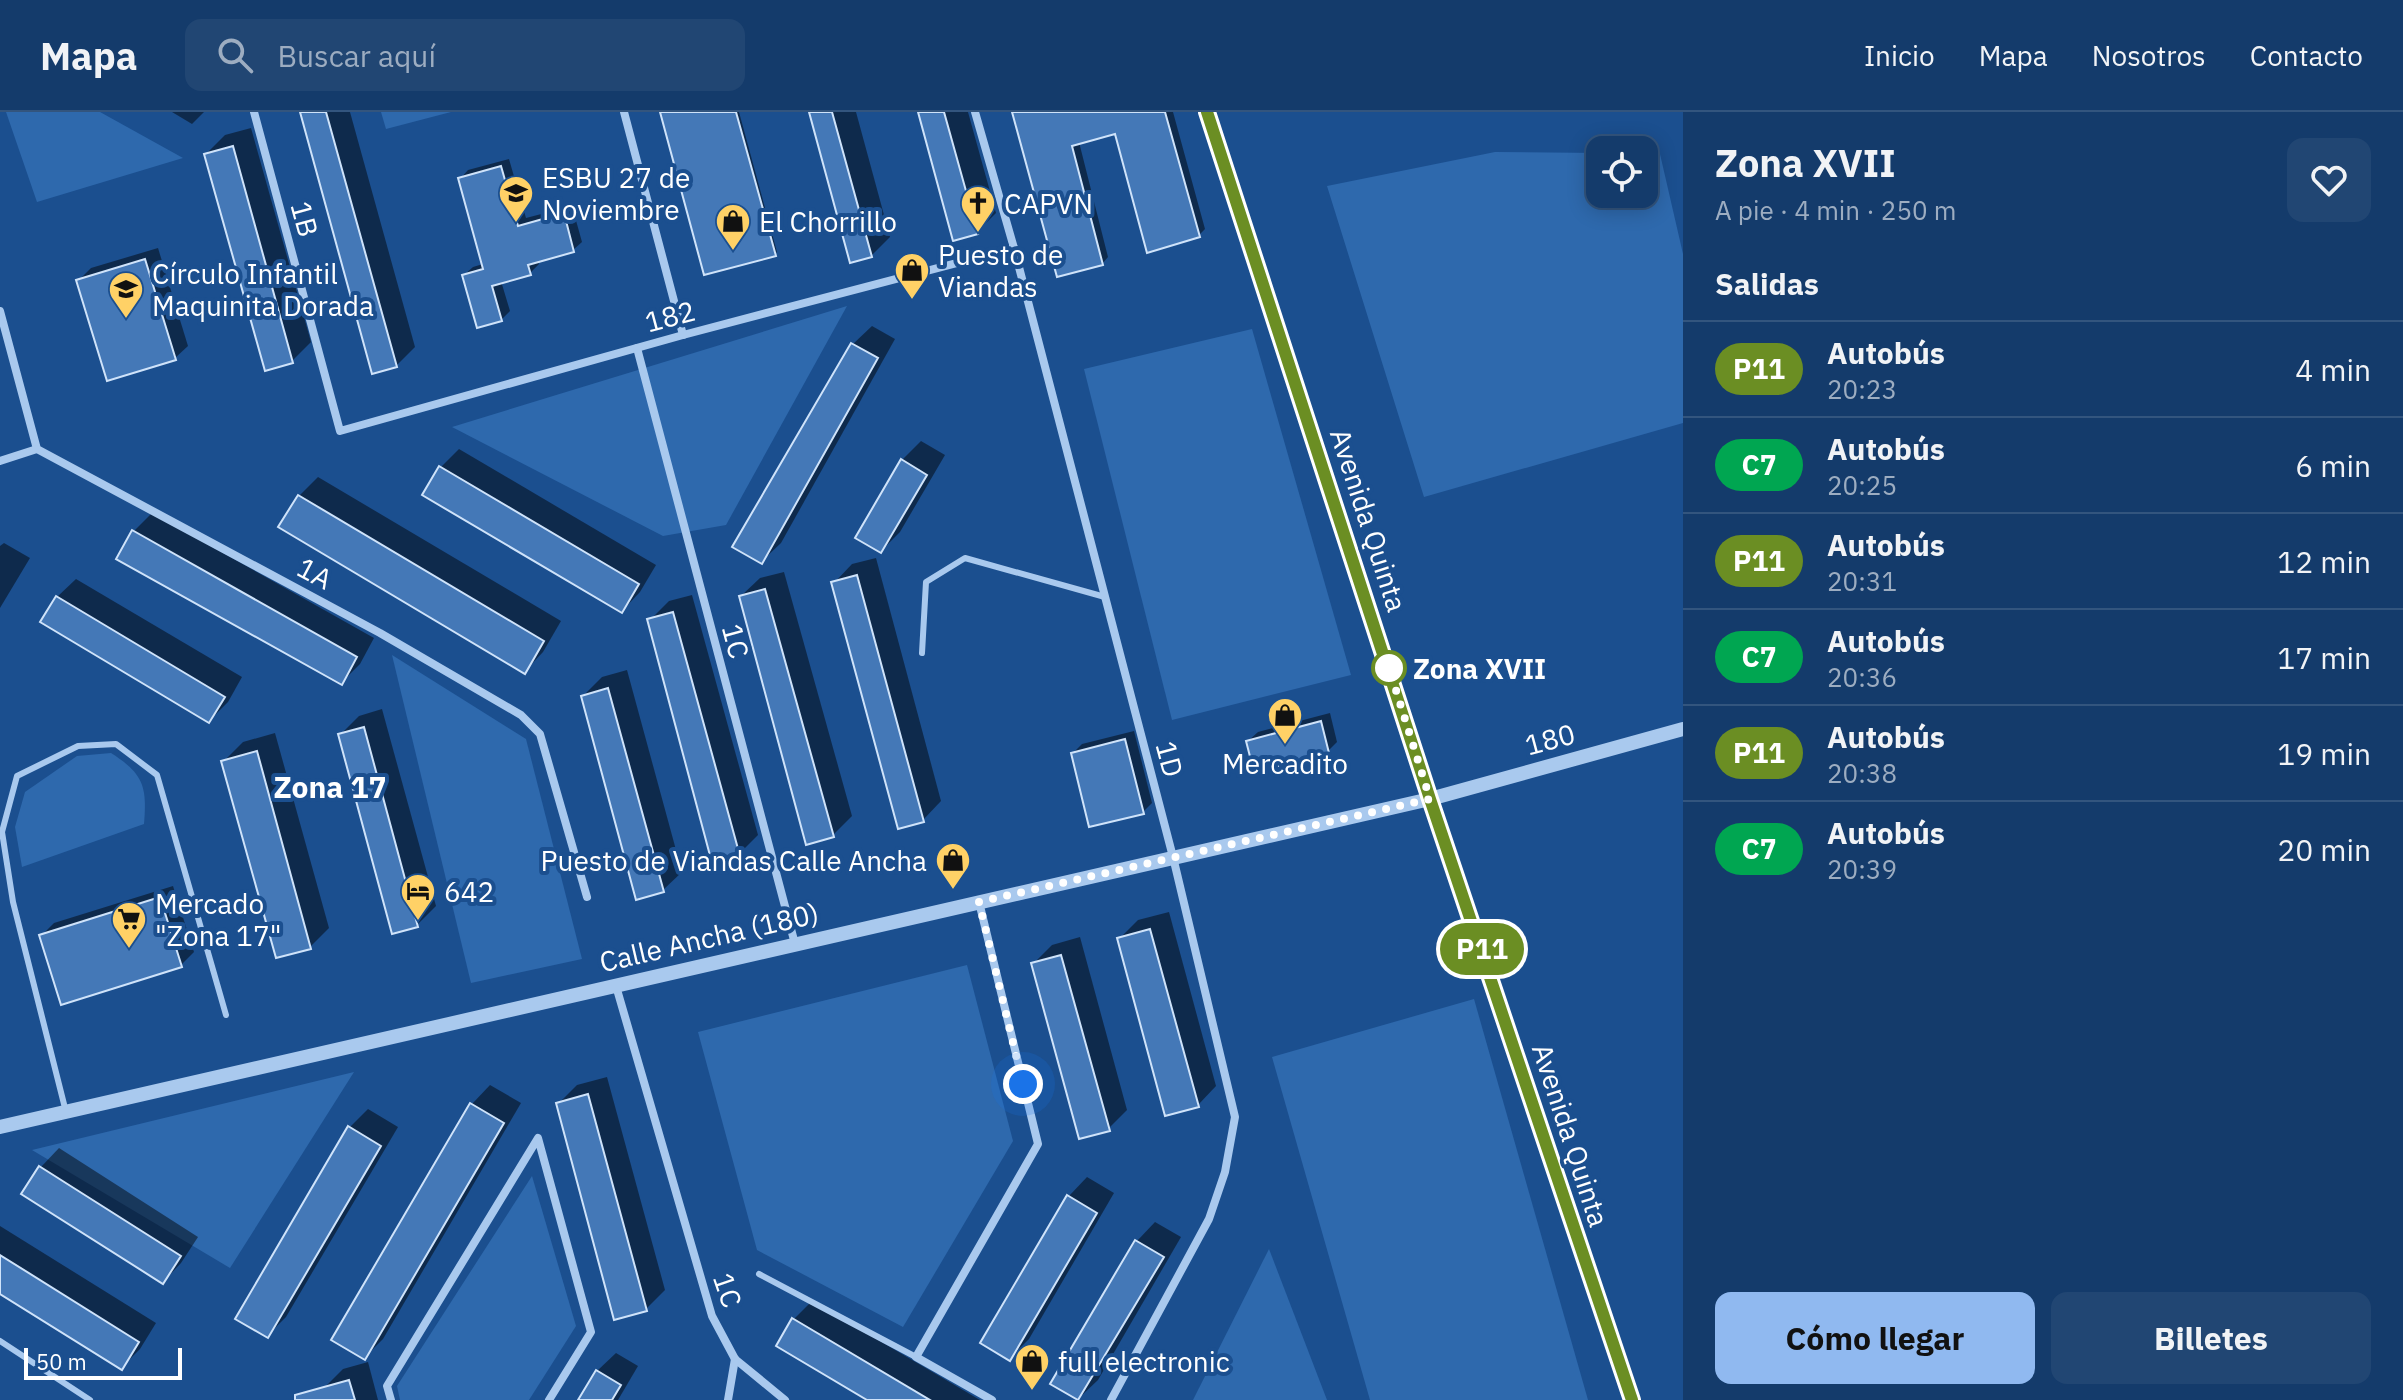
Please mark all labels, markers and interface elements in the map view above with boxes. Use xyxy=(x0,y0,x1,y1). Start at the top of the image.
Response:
search box xyxy=(185,19,745,91)
text: Mapa xyxy=(40,31,137,80)
icon: search xyxy=(213,33,257,77)
text: Buscar aquí xyxy=(277,36,436,75)
text: Inicio xyxy=(1864,37,1935,74)
text: Mapa xyxy=(1979,37,2048,74)
text: Nosotros xyxy=(2092,37,2206,74)
text: Contacto xyxy=(2250,37,2363,74)
map controls xyxy=(1586,136,1658,208)
button: locate xyxy=(1586,136,1658,208)
text: Zona XVII xyxy=(1715,138,1896,187)
button: heart xyxy=(2287,138,2371,222)
place label: ESBU 27 de Noviembre xyxy=(542,159,690,228)
school or university icon: ESBU 27 de Noviembre xyxy=(497,174,535,224)
church icon: CAPVN xyxy=(959,184,997,234)
place label: CAPVN xyxy=(1004,185,1093,222)
text: A pie · 4 min · 250 m xyxy=(1715,193,1957,227)
street label: 1B xyxy=(283,197,327,241)
shop icon: El Chorrillo xyxy=(714,202,752,252)
place label: El Chorrillo xyxy=(759,203,897,240)
place label: Puesto de Viandas xyxy=(938,236,1063,305)
shop icon: Puesto de Viandas xyxy=(893,251,931,301)
place label: Círculo Infantil Maquinita Dorada xyxy=(152,255,374,324)
text: Salidas xyxy=(1715,264,1819,303)
school or university icon: Círculo Infantil Maquinita Dorada xyxy=(107,270,145,320)
street label: 182 xyxy=(641,292,699,340)
text: Autobús xyxy=(1827,333,1945,372)
text: P11 xyxy=(1733,350,1785,387)
text: 4 min xyxy=(2295,350,2371,389)
text: 20:23 xyxy=(1827,372,1897,406)
street label: Avenida Quinta xyxy=(1322,424,1416,616)
text: Autobús xyxy=(1827,429,1945,468)
text: C7 xyxy=(1741,446,1777,483)
text: 6 min xyxy=(2295,446,2371,485)
text: 20:25 xyxy=(1827,468,1897,502)
text: Autobús xyxy=(1827,525,1945,564)
text: P11 xyxy=(1733,542,1785,579)
text: 12 min xyxy=(2277,542,2371,581)
street label: 1A xyxy=(291,549,339,598)
text: 20:31 xyxy=(1827,564,1897,598)
street label: 1C xyxy=(714,620,758,662)
text: Autobús xyxy=(1827,621,1945,660)
text: C7 xyxy=(1741,638,1777,675)
text: 17 min xyxy=(2277,638,2371,677)
place label: Zona XVII xyxy=(1413,650,1546,687)
marker: Zona XVII xyxy=(1372,651,1406,685)
text: 20:36 xyxy=(1827,660,1897,694)
shop icon: Mercadito xyxy=(1266,696,1304,746)
street label: 180 xyxy=(1521,715,1579,763)
text: Autobús xyxy=(1827,717,1945,756)
text: P11 xyxy=(1733,734,1785,771)
text: 19 min xyxy=(2277,734,2371,773)
street label: 1D xyxy=(1148,737,1192,781)
place label: Mercadito xyxy=(1222,745,1348,782)
text: 20:38 xyxy=(1827,756,1897,790)
district label: Zona 17 xyxy=(273,767,387,806)
text: Autobús xyxy=(1827,813,1945,852)
text: C7 xyxy=(1741,830,1777,867)
text: 20 min xyxy=(2277,830,2371,869)
shop icon: Puesto de Viandas Calle Ancha xyxy=(934,841,972,891)
place label: Puesto de Viandas Calle Ancha xyxy=(541,842,927,879)
text: 20:39 xyxy=(1827,852,1897,886)
hotel icon: 642 xyxy=(399,872,437,922)
place label: 642 xyxy=(444,873,494,910)
place label: Mercado "Zona 17" xyxy=(155,885,281,954)
street label: Calle Ancha (180) xyxy=(596,894,822,980)
supermarket icon: Mercado "Zona 17" xyxy=(110,900,148,950)
line badge: P11 xyxy=(1436,923,1528,975)
text: P11 xyxy=(1456,930,1508,967)
street label: Avenida Quinta xyxy=(1524,1039,1618,1231)
your location xyxy=(1003,1064,1043,1104)
street label: 1C xyxy=(705,1268,751,1312)
button: Cómo llegar xyxy=(1715,1292,2035,1384)
button: Billetes xyxy=(2051,1292,2371,1384)
shop icon: full electronic xyxy=(1013,1342,1051,1392)
place label: full electronic xyxy=(1058,1343,1230,1380)
scale bar xyxy=(24,1344,182,1380)
text: 50 m xyxy=(36,1347,87,1376)

